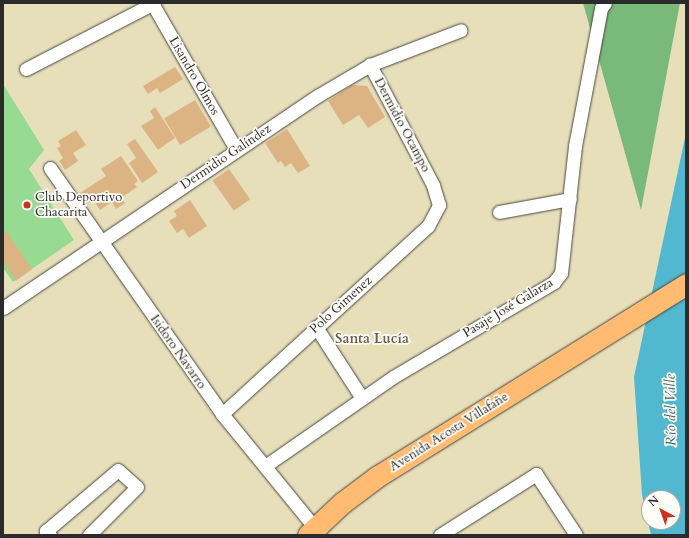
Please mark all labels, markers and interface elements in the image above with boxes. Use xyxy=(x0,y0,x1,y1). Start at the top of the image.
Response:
street label: Lisandro Olmos xyxy=(165,34,223,118)
street label: Dermidio Ocampo xyxy=(371,75,433,175)
street label: Dermidio Galíndez xyxy=(178,121,274,193)
place label: Club Deportivo Chacarita xyxy=(35,190,122,221)
marker: Club Deportivo Chacarita xyxy=(22,200,32,210)
street label: Polo Gimenez xyxy=(307,273,375,337)
street label: Pasaje José Galarza xyxy=(460,275,556,341)
street label: Isidoro Navarro xyxy=(147,312,209,392)
district label: Santa Lucía xyxy=(335,331,409,347)
water label: Río del Valle xyxy=(662,374,680,446)
street label: Avenida Acosta Villafañe xyxy=(387,389,511,475)
north arrow xyxy=(641,490,681,530)
text: N xyxy=(645,493,662,510)

